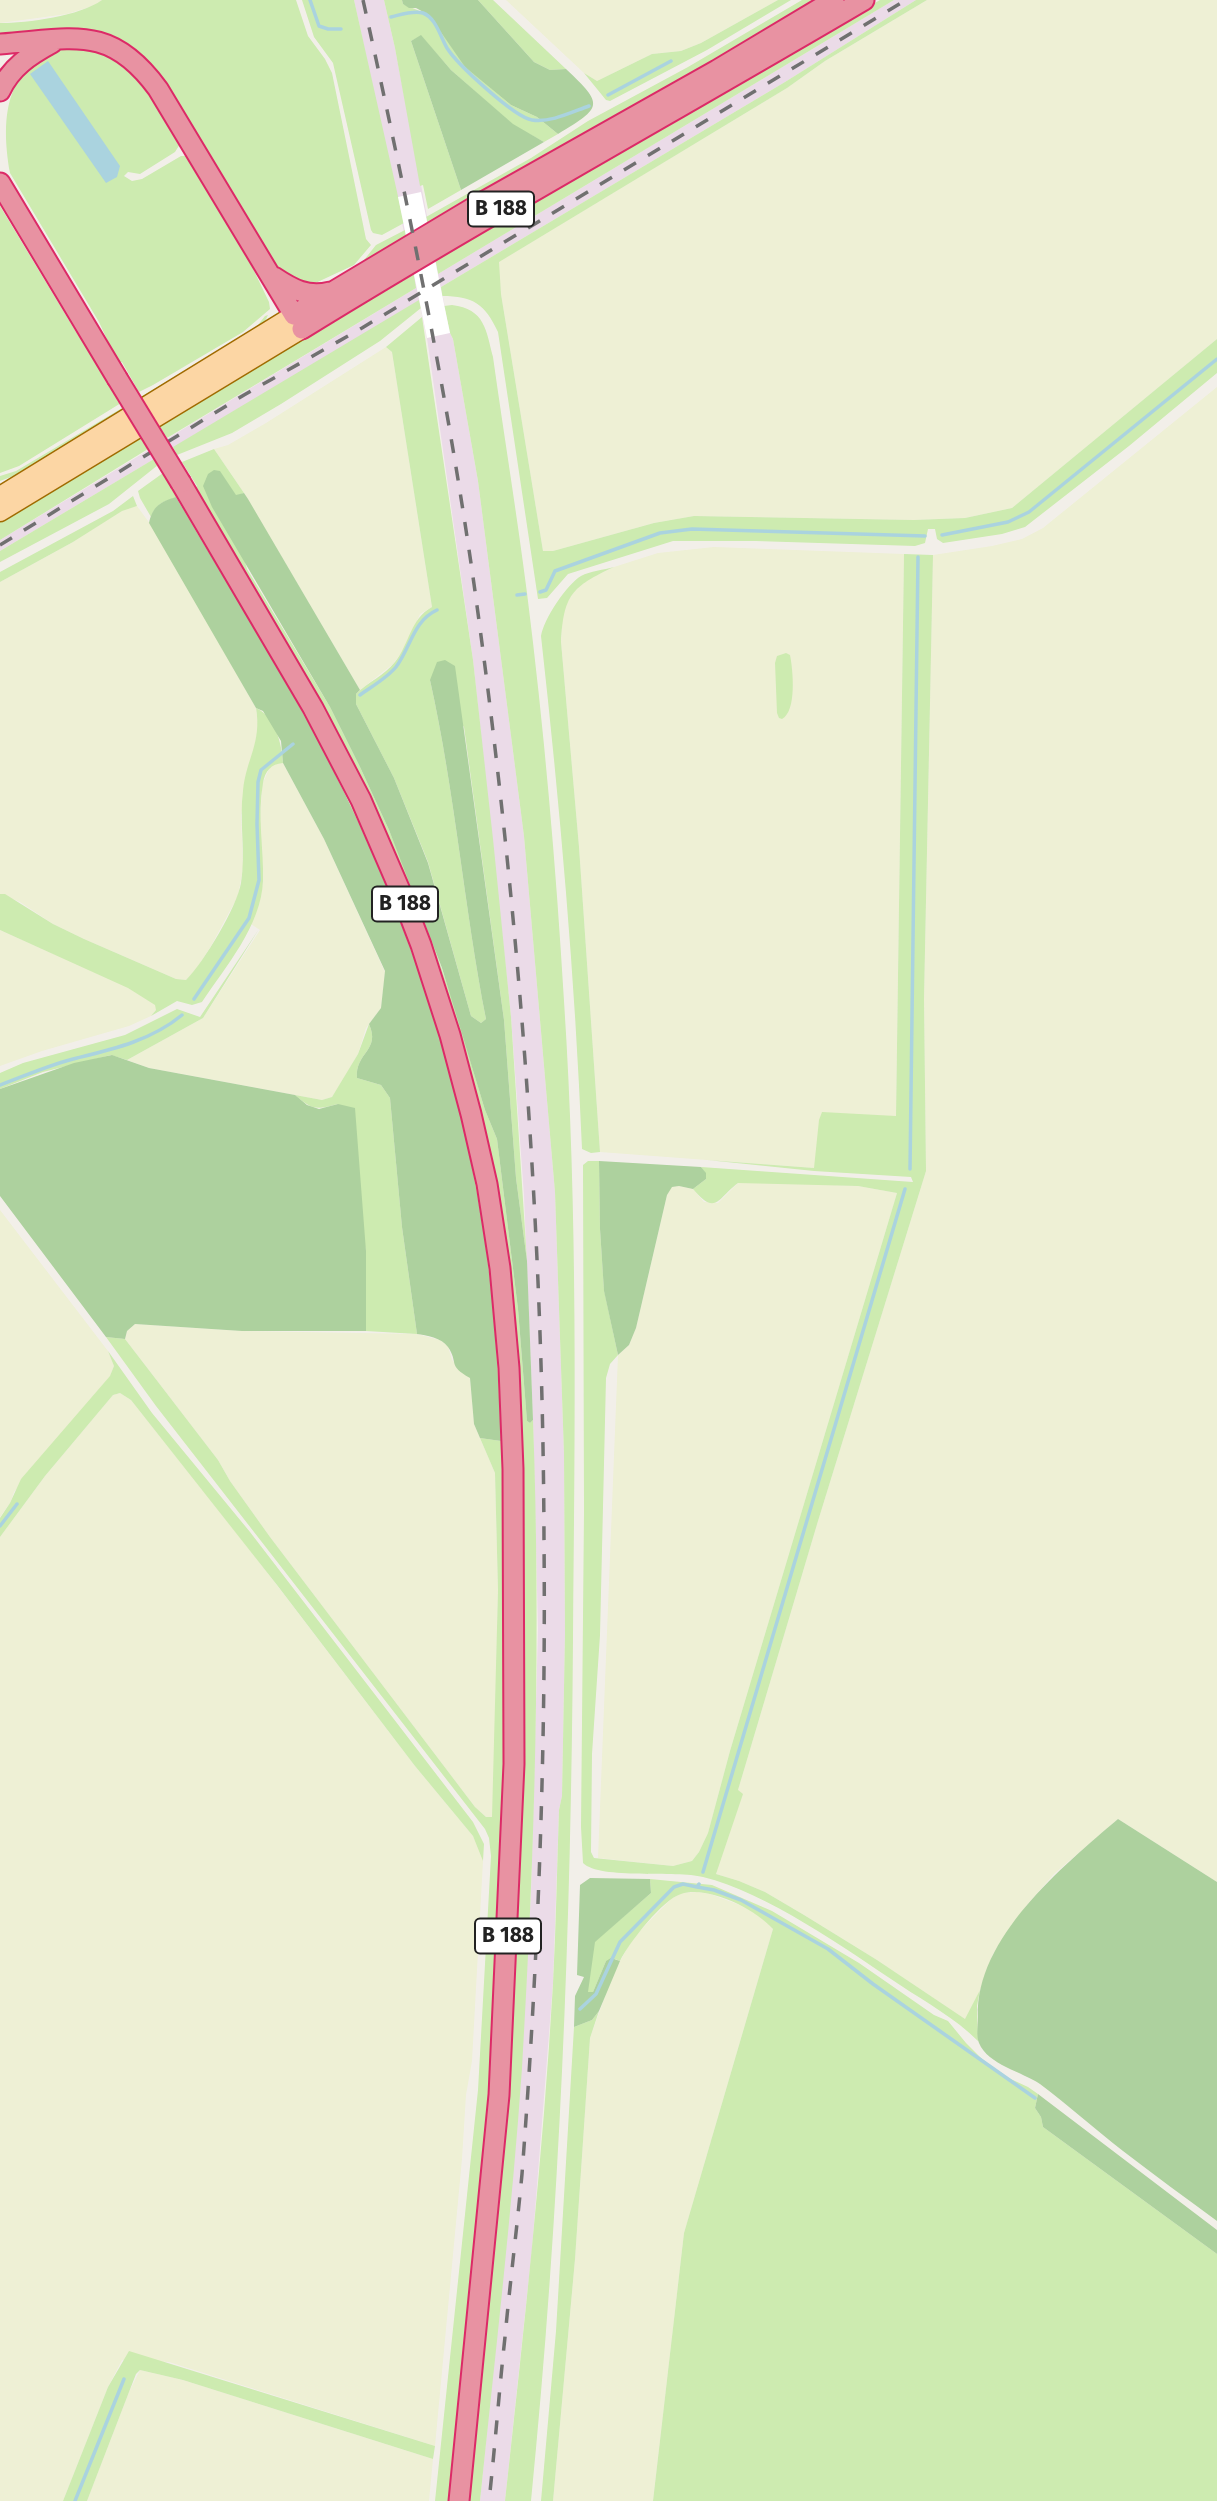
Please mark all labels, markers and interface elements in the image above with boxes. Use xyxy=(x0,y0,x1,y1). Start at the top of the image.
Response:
road number: B 188 xyxy=(468,192,534,227)
road number: B 188 xyxy=(372,886,438,922)
road number: B 188 xyxy=(475,1918,541,1954)

